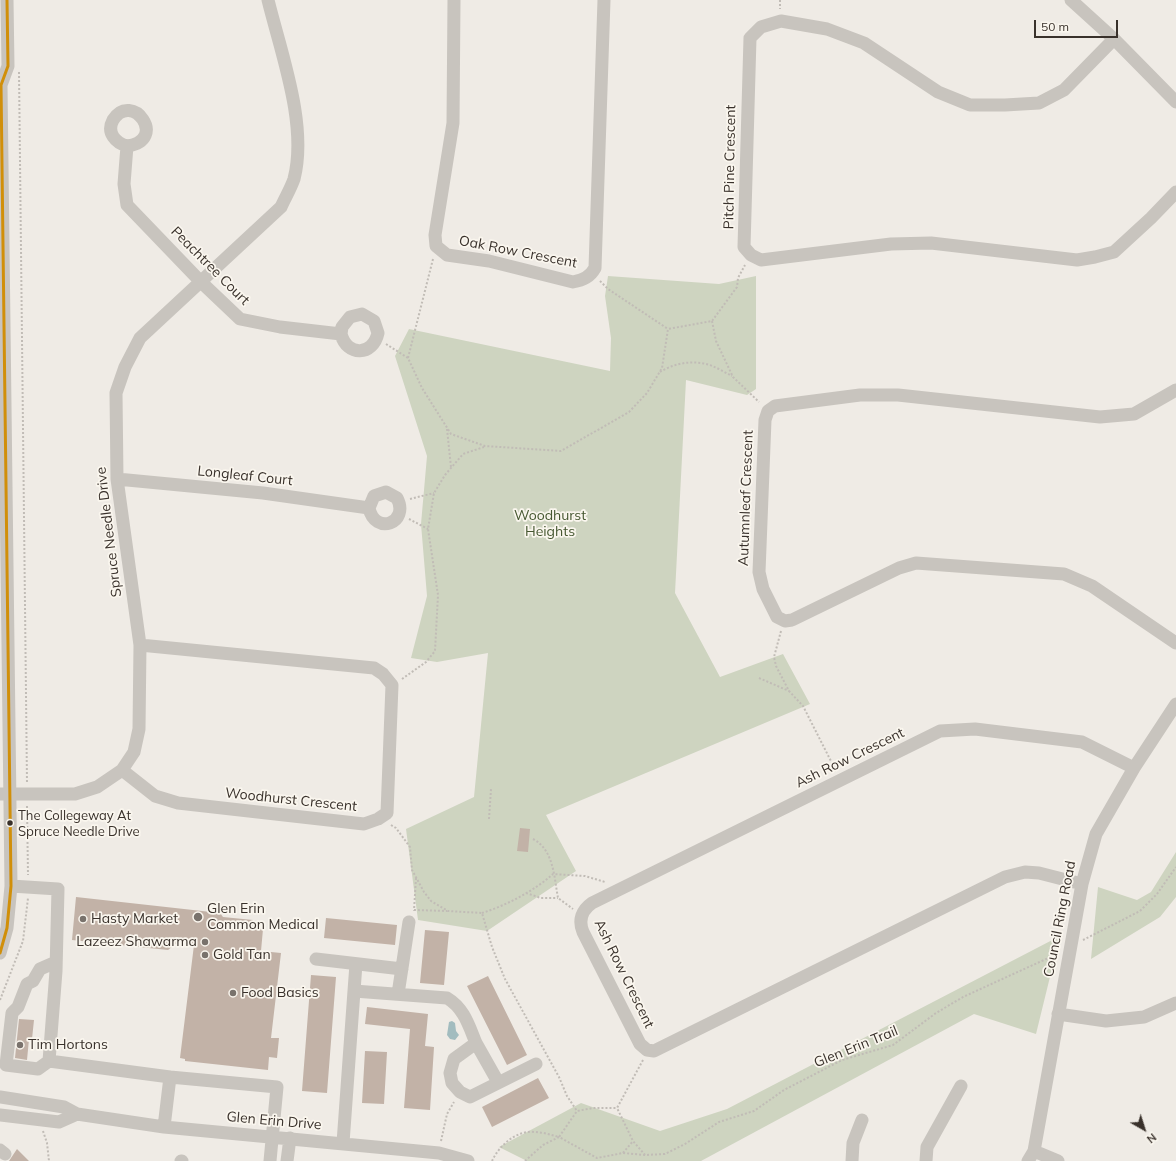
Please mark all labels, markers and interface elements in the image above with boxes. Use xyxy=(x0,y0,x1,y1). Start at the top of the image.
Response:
scale bar xyxy=(1036,12,1120,38)
text: 50 m xyxy=(1041,19,1069,34)
street label: Pitch Pine Crescent xyxy=(721,105,739,229)
street label: Peachtree Court xyxy=(167,223,253,309)
street label: Oak Row Crescent xyxy=(458,232,578,272)
street label: Autumnleaf Crescent xyxy=(735,430,757,566)
street label: Longleaf Court xyxy=(197,463,293,489)
street label: Spruce Needle Drive xyxy=(93,466,125,598)
park label: Woodhurst Heights xyxy=(514,508,586,540)
street label: Ash Row Crescent xyxy=(793,724,907,792)
street label: Woodhurst Crescent xyxy=(224,785,358,815)
place label: The Collegeway At Spruce Needle Drive xyxy=(18,808,140,839)
marker: The Collegeway At Spruce Needle Drive xyxy=(5,818,15,828)
street label: Council Ring Road xyxy=(1040,859,1080,979)
place label: Glen Erin Common Medical xyxy=(207,901,318,934)
place label: Hasty Market xyxy=(91,911,178,927)
marker: Glen Erin Common Medical xyxy=(192,911,204,923)
marker: Hasty Market xyxy=(78,914,88,924)
street label: Ash Row Crescent xyxy=(590,917,658,1031)
place label: Lazeez Shawarma xyxy=(76,934,197,950)
marker: Lazeez Shawarma xyxy=(200,937,210,947)
place label: Gold Tan xyxy=(213,947,271,963)
marker: Gold Tan xyxy=(200,950,210,960)
place label: Food Basics xyxy=(241,985,319,1001)
marker: Food Basics xyxy=(228,988,238,998)
street label: Glen Erin Trail xyxy=(812,1023,900,1071)
place label: Tim Hortons xyxy=(28,1037,108,1053)
marker: Tim Hortons xyxy=(15,1040,25,1050)
street label: Glen Erin Drive xyxy=(226,1108,322,1134)
north arrow xyxy=(1124,1109,1164,1149)
text: N xyxy=(1144,1130,1159,1146)

